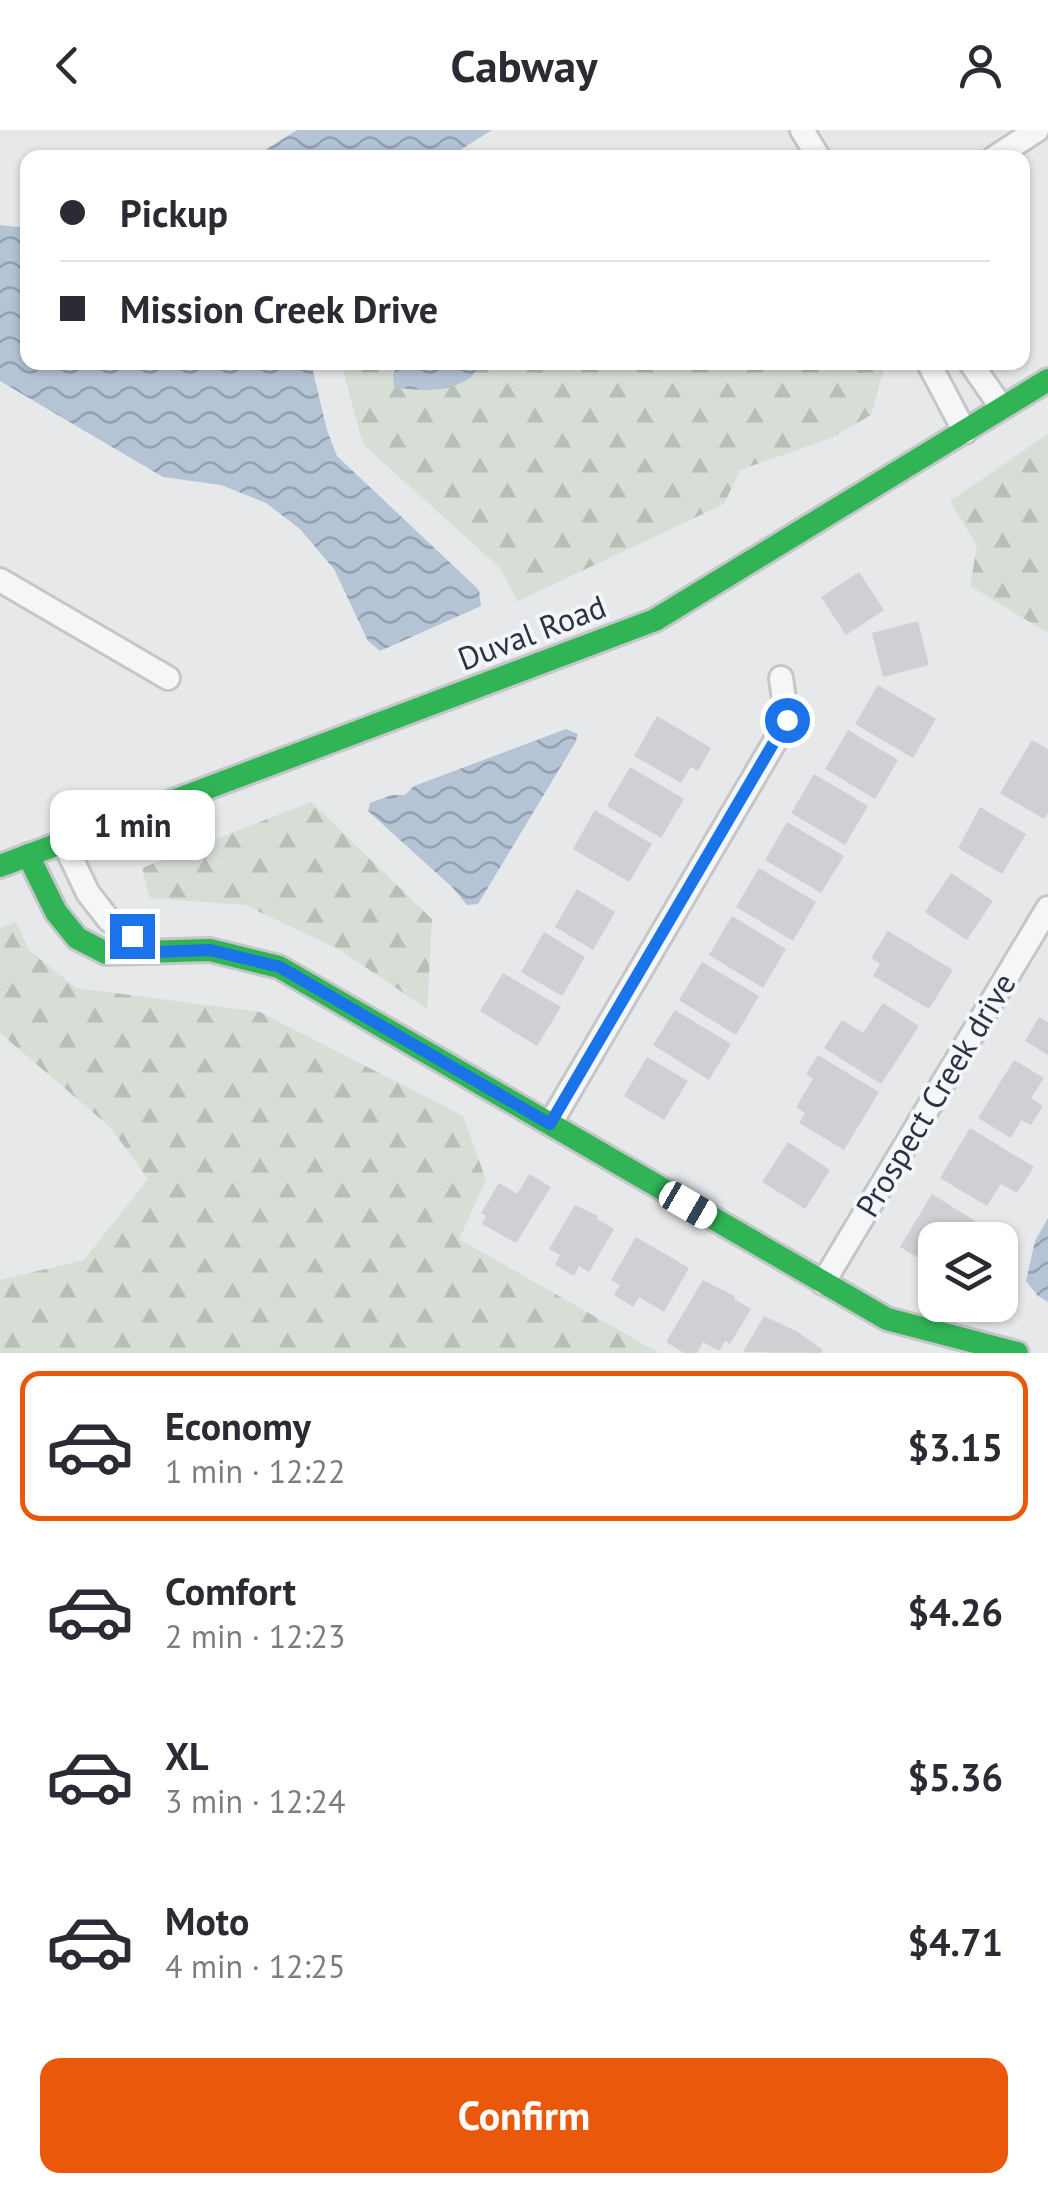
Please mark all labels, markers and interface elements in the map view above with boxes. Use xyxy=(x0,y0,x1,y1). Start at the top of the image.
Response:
text: Cabway xyxy=(451,36,597,94)
icon: back xyxy=(40,38,95,93)
icon: person xyxy=(953,38,1008,93)
text: Pickup xyxy=(120,188,228,237)
text: Mission Creek Drive xyxy=(120,284,438,333)
street label: Duval Road xyxy=(452,585,612,679)
route start xyxy=(765,698,810,743)
callout: 1 min xyxy=(49,791,214,861)
text: 1 min xyxy=(93,804,172,846)
route end xyxy=(110,914,155,959)
street label: Prospect Creek drive xyxy=(846,965,1024,1224)
car xyxy=(655,1177,721,1233)
map controls xyxy=(918,1222,1018,1322)
button: layers xyxy=(918,1222,1018,1322)
icon: car xyxy=(45,1401,135,1491)
text: Economy xyxy=(165,1401,311,1450)
text: $3.15 xyxy=(907,1422,1003,1471)
text: 1 min · 12:22 xyxy=(165,1450,345,1492)
icon: car xyxy=(45,1566,135,1656)
text: Comfort xyxy=(165,1566,296,1615)
text: $4.26 xyxy=(907,1587,1003,1636)
text: 2 min · 12:23 xyxy=(165,1615,345,1657)
icon: car xyxy=(45,1731,135,1821)
text: XL xyxy=(165,1731,209,1780)
text: $5.36 xyxy=(907,1752,1003,1801)
text: 3 min · 12:24 xyxy=(165,1780,345,1822)
icon: car xyxy=(45,1896,135,1986)
text: Moto xyxy=(165,1896,249,1945)
text: $4.71 xyxy=(907,1917,1003,1966)
text: 4 min · 12:25 xyxy=(165,1945,345,1987)
button: Confirm xyxy=(40,2058,1008,2173)

